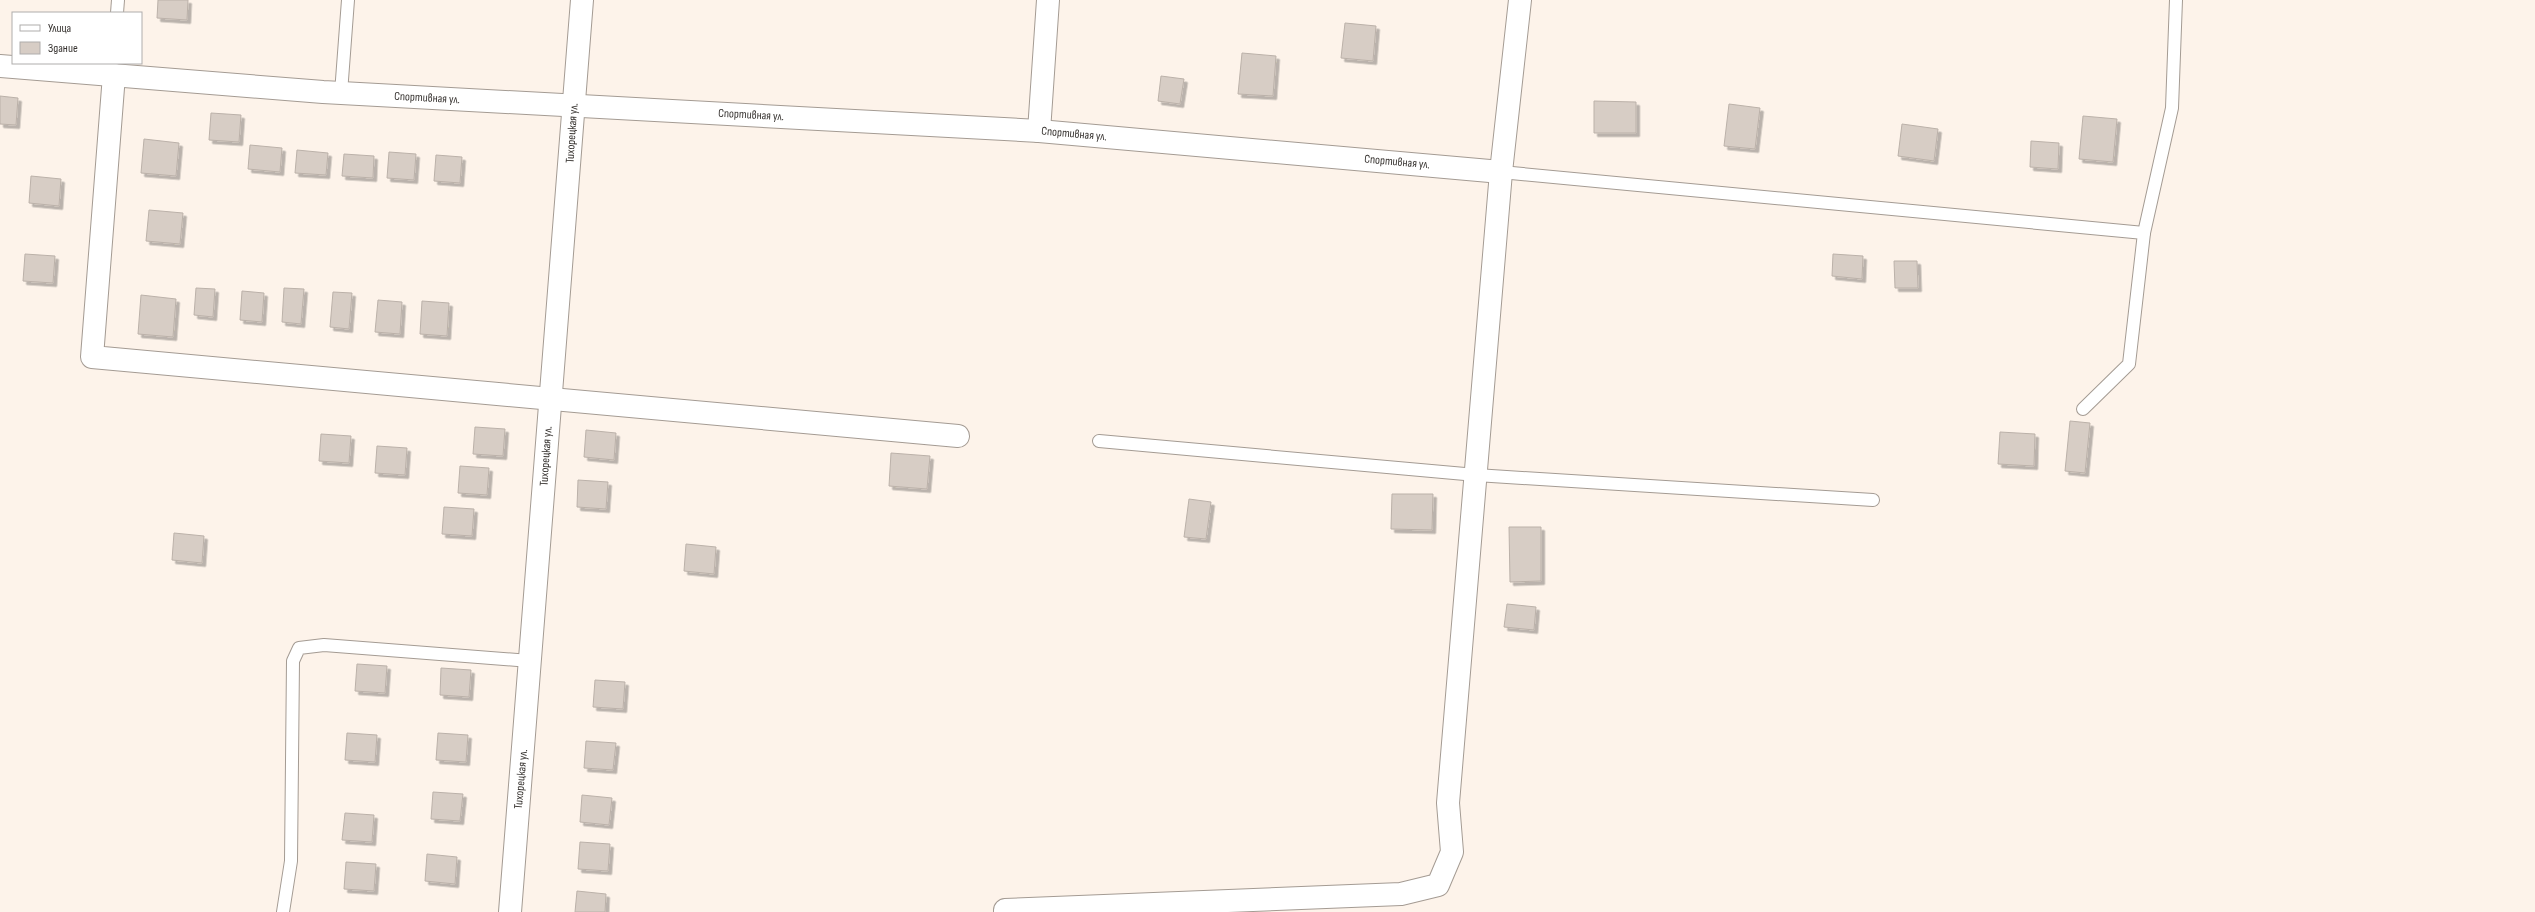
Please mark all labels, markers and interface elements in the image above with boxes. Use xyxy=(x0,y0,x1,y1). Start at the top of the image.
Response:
legend xyxy=(12,12,142,64)
text: Улица xyxy=(48,21,72,36)
text: Здание xyxy=(48,41,78,56)
street label: Спортивная ул. xyxy=(394,89,460,107)
street label: Тихорецкая ул. xyxy=(562,103,582,163)
street label: Спортивная ул. xyxy=(718,106,784,124)
street label: Спортивная ул. xyxy=(1041,124,1107,144)
street label: Спортивная ул. xyxy=(1364,152,1430,172)
street label: Тихорецкая ул. xyxy=(536,426,556,486)
street label: Тихорецкая ул. xyxy=(511,748,531,810)

